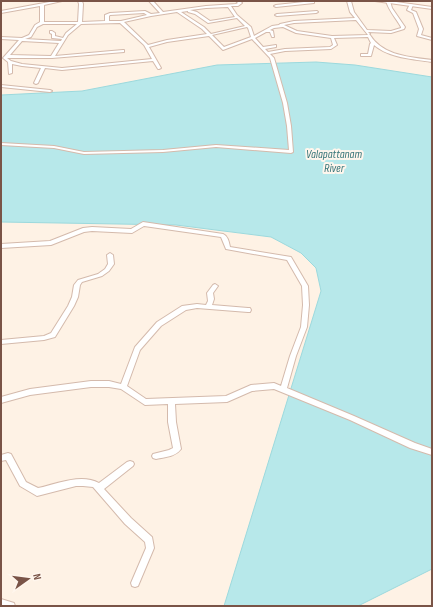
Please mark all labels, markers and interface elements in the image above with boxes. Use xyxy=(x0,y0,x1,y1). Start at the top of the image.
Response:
water label: Valapattanam River xyxy=(306,147,362,176)
north arrow xyxy=(8,559,48,599)
text: N xyxy=(30,572,44,581)

